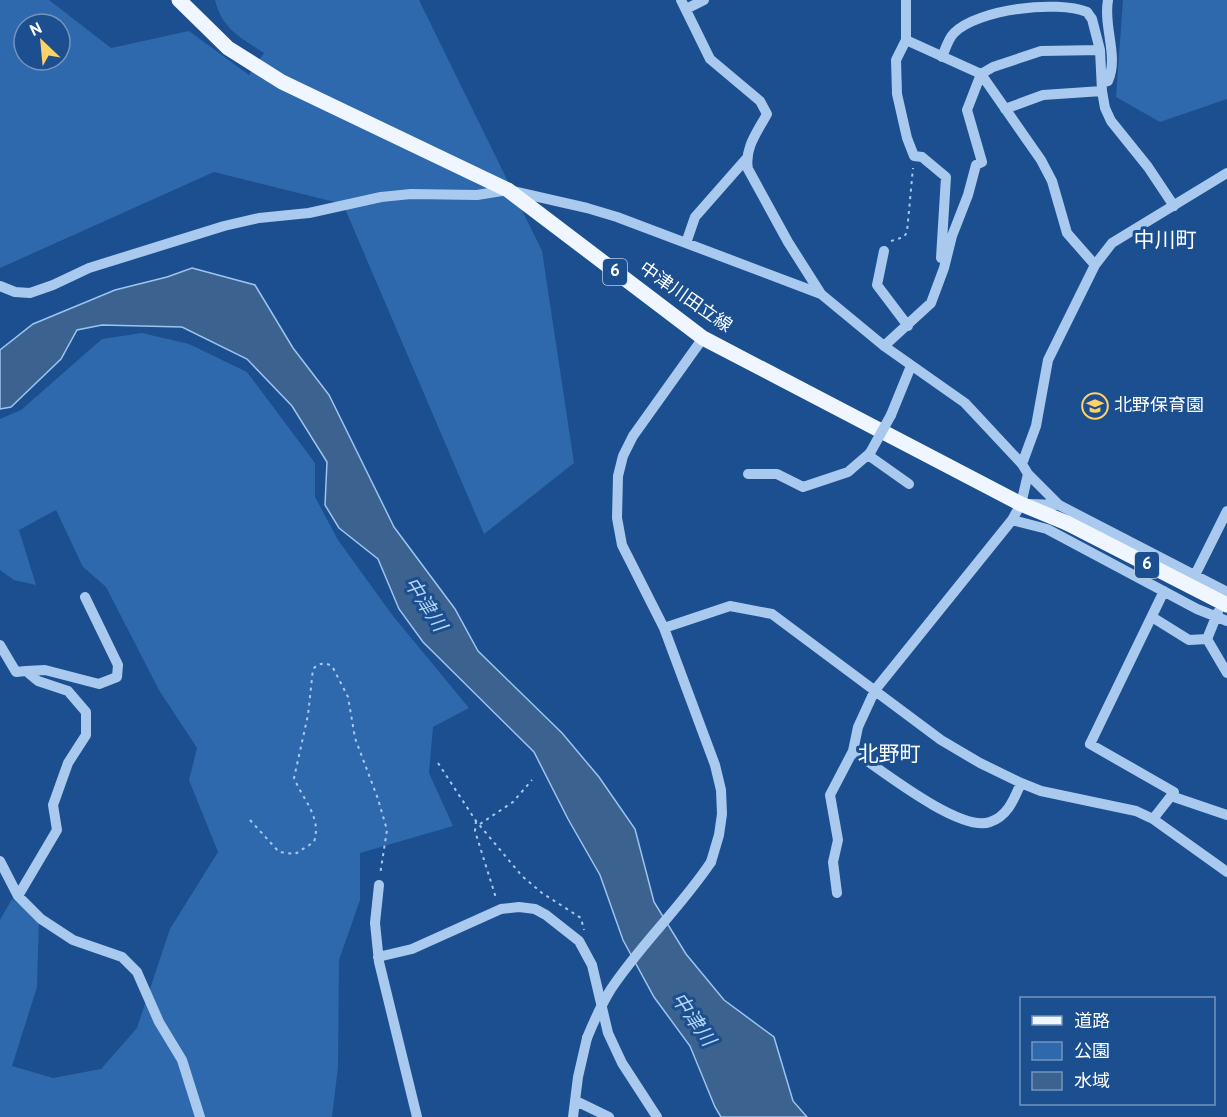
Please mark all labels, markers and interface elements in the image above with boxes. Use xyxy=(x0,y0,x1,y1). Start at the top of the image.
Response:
north arrow xyxy=(12,12,72,72)
text: N xyxy=(27,19,46,42)
district label: 中川町 xyxy=(1134,228,1197,255)
street label: 中津川田立線 xyxy=(634,258,736,338)
road number: 6 xyxy=(603,259,627,285)
school or university icon: 北野保育園 xyxy=(1080,391,1110,421)
place label: 北野保育園 xyxy=(1114,395,1204,418)
road number: 6 xyxy=(1135,552,1159,578)
water label: 中津川 xyxy=(397,573,452,639)
district label: 北野町 xyxy=(858,742,921,769)
water label: 中津川 xyxy=(664,988,721,1054)
legend xyxy=(1020,997,1215,1105)
text: 道路 xyxy=(1074,1011,1110,1034)
text: 公園 xyxy=(1074,1041,1110,1064)
text: 水域 xyxy=(1074,1071,1110,1094)

